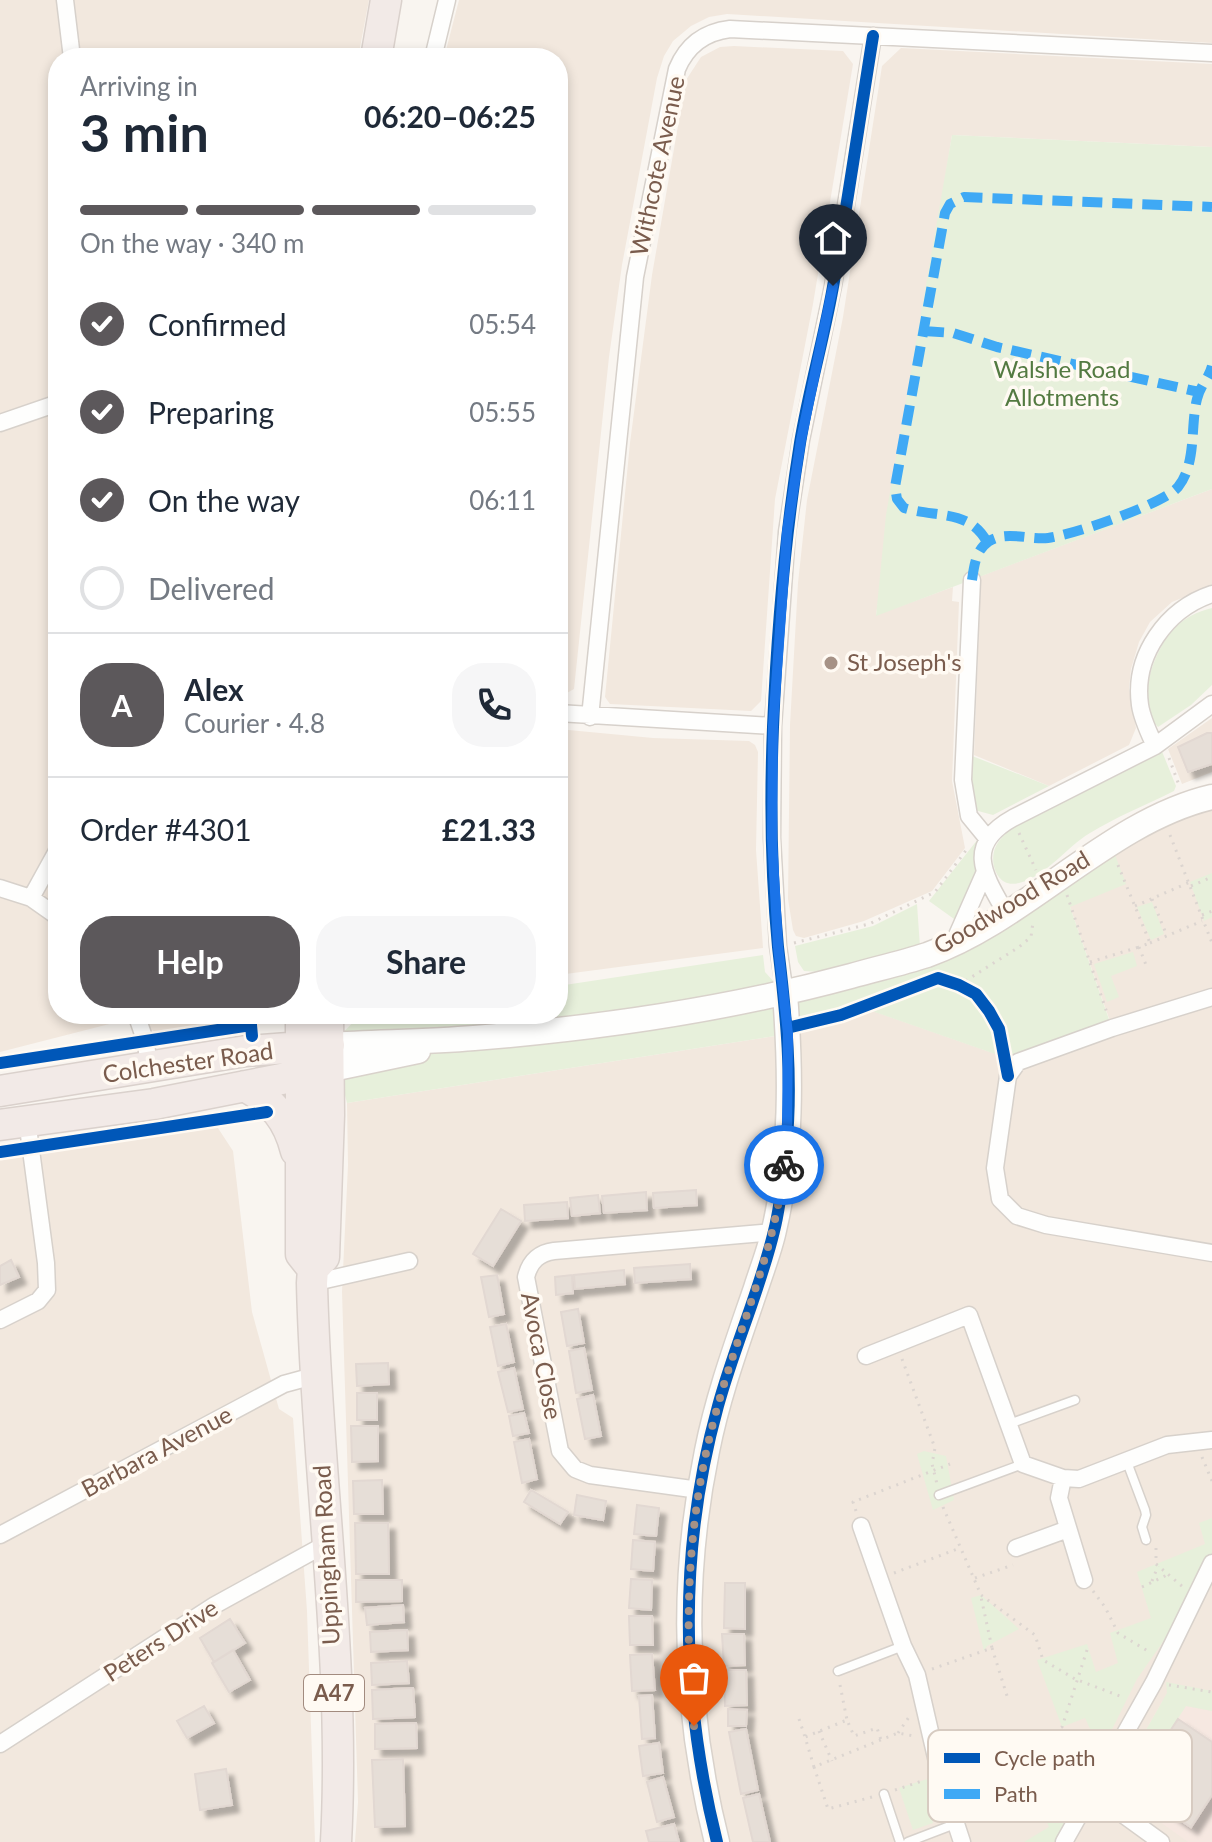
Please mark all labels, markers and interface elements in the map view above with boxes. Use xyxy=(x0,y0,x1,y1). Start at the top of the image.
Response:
text: Arriving in xyxy=(80,70,198,102)
street label: Withcote Avenue xyxy=(623,73,690,258)
text: 06:20–06:25 xyxy=(364,98,536,134)
text: 3 min xyxy=(80,101,209,163)
pin xyxy=(799,204,867,286)
icon: home xyxy=(811,216,855,260)
text: On the way · 340 m xyxy=(80,227,304,259)
icon: check xyxy=(80,302,124,346)
text: Confirmed xyxy=(148,306,287,342)
text: 05:54 xyxy=(469,308,536,340)
park label: Walshe Road Allotments xyxy=(994,354,1130,411)
icon: check xyxy=(80,390,124,434)
text: Preparing xyxy=(148,394,274,430)
text: 05:55 xyxy=(469,396,536,428)
icon: check xyxy=(80,478,124,522)
text: On the way xyxy=(148,482,300,518)
text: 06:11 xyxy=(469,484,536,516)
text: Delivered xyxy=(148,570,275,606)
place label: St Joseph's xyxy=(847,647,962,676)
marker: St Joseph's xyxy=(822,654,840,672)
button: phone xyxy=(452,663,536,747)
text: Alex xyxy=(184,671,244,707)
text: A xyxy=(112,687,132,723)
text: Courier · 4.8 xyxy=(184,707,325,739)
text: Order #4301 xyxy=(80,811,252,847)
text: £21.33 xyxy=(442,811,536,847)
street label: Goodwood Road xyxy=(928,844,1094,960)
button: Help xyxy=(80,916,300,1008)
button: Share xyxy=(316,916,536,1008)
street label: Colchester Road xyxy=(101,1035,275,1088)
courier xyxy=(744,1125,824,1205)
icon: bike xyxy=(762,1143,806,1187)
street label: Avoca Close xyxy=(516,1290,569,1422)
street label: Barbara Avenue xyxy=(76,1399,237,1503)
street label: Uppingham Road xyxy=(306,1464,345,1646)
street label: Peters Drive xyxy=(98,1592,223,1687)
pin xyxy=(660,1644,728,1726)
icon: bag xyxy=(672,1656,716,1700)
road number: A47 xyxy=(304,1675,364,1711)
legend xyxy=(928,1730,1192,1822)
text: Cycle path xyxy=(994,1744,1096,1771)
text: Path xyxy=(994,1780,1038,1807)

